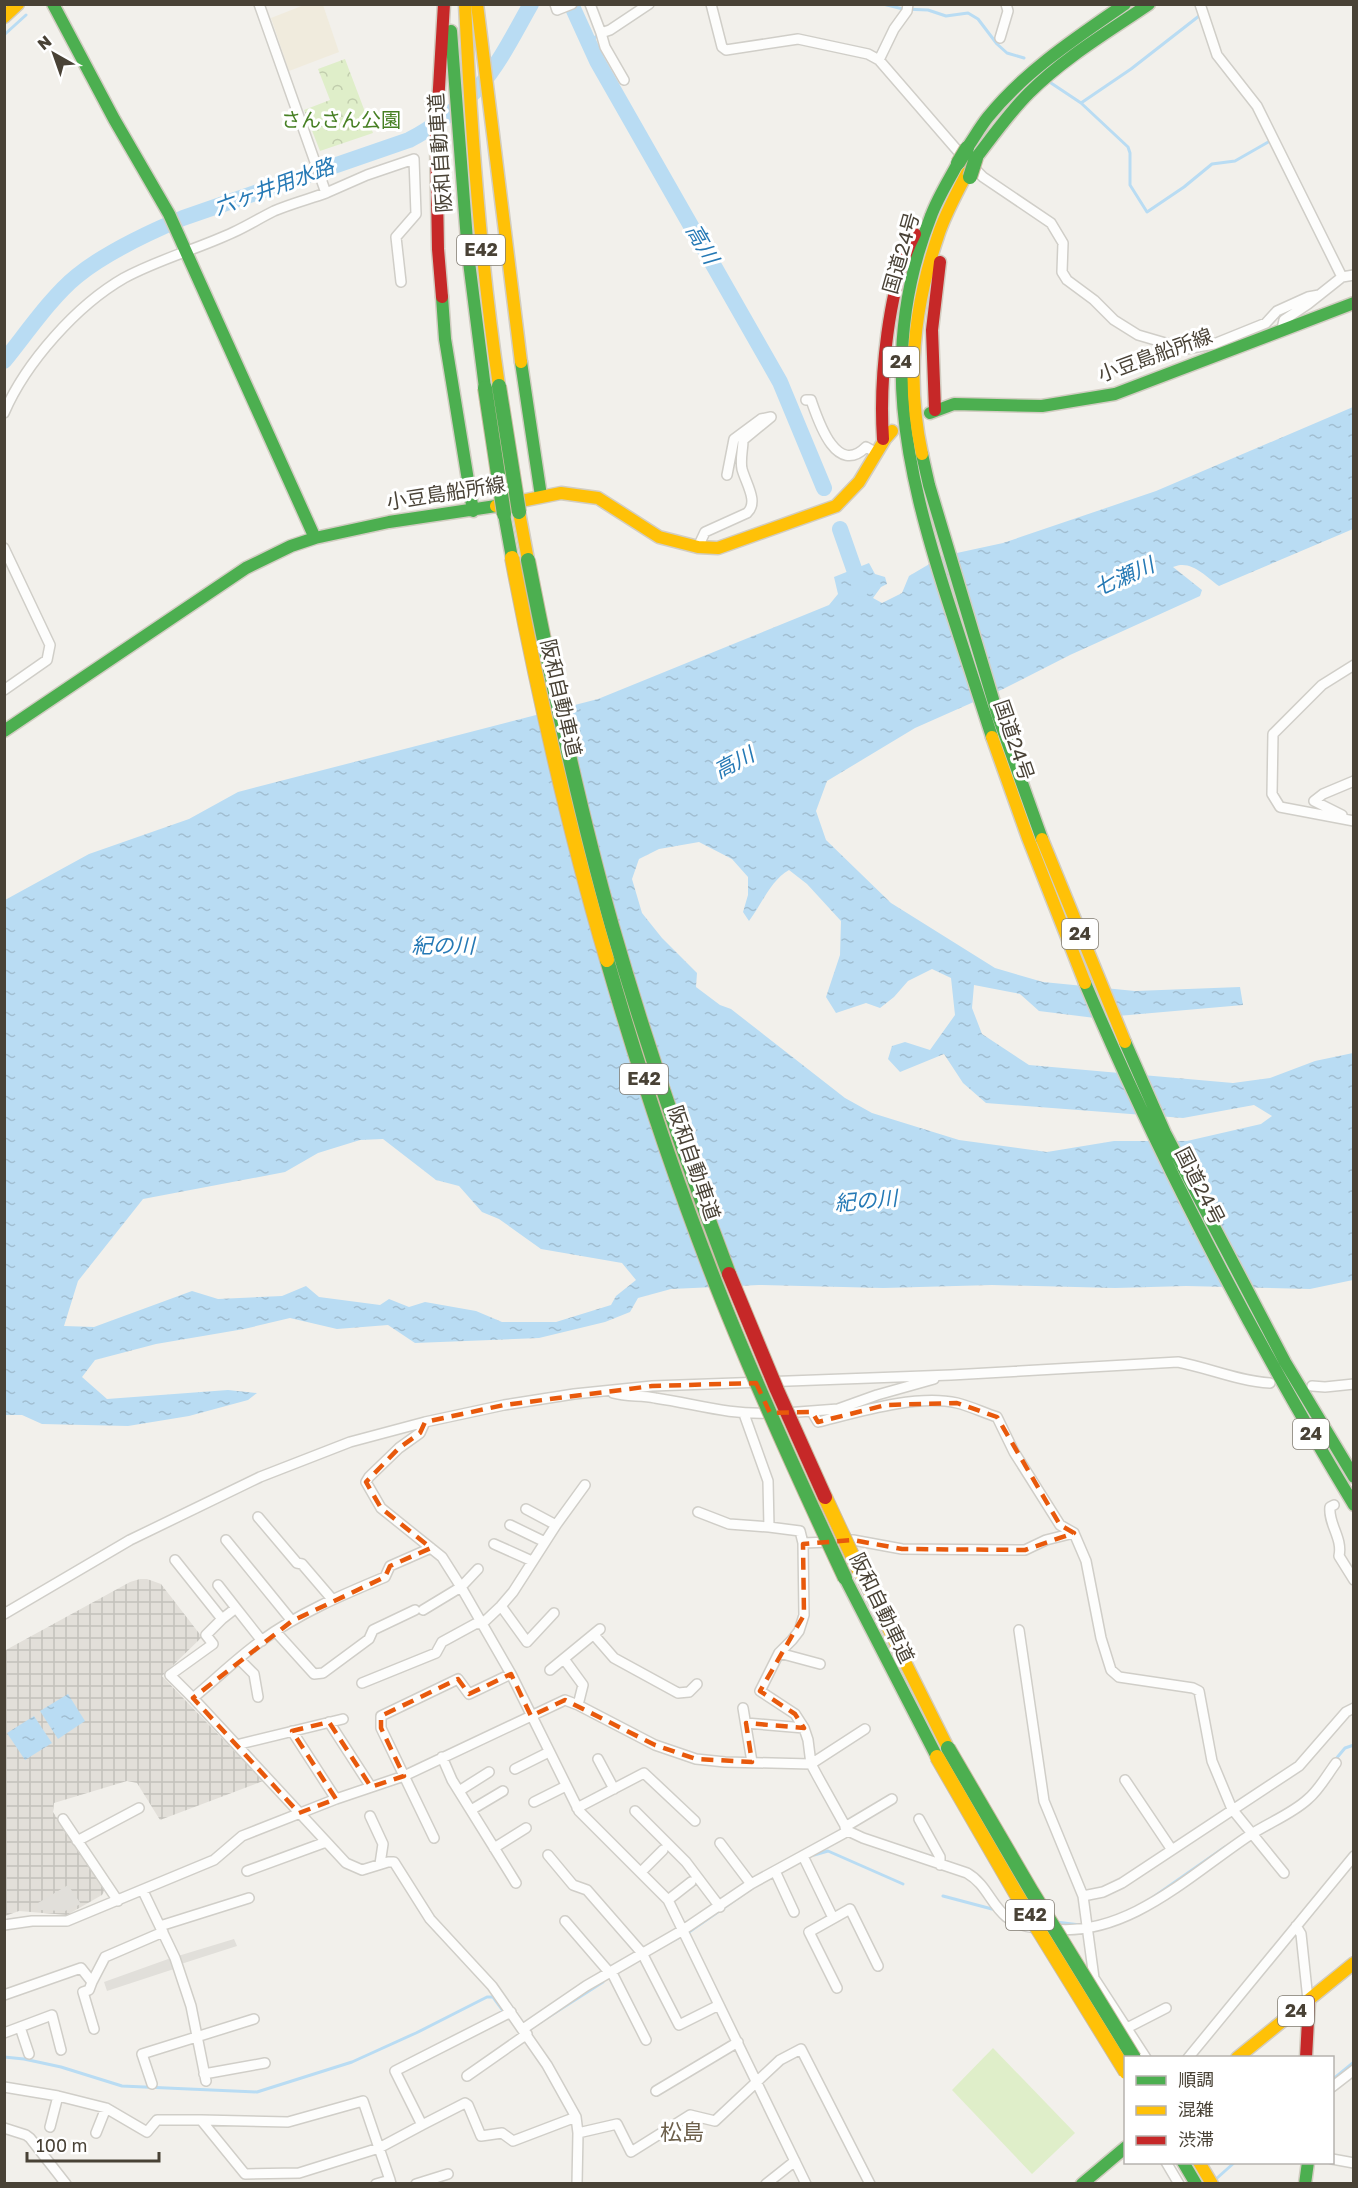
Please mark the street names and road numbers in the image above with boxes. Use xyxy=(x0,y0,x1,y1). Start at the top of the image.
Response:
street label: 阪和自動車道 xyxy=(423,92,455,214)
street label: 国道24号 xyxy=(877,209,923,296)
road number: E42 xyxy=(457,235,505,265)
street label: 小豆島船所線 xyxy=(1094,322,1215,386)
road number: 24 xyxy=(883,347,919,377)
street label: 小豆島船所線 xyxy=(385,471,507,513)
street label: 阪和自動車道 xyxy=(537,637,587,759)
street label: 国道24号 xyxy=(990,696,1040,783)
road number: 24 xyxy=(1062,919,1098,949)
road number: E42 xyxy=(620,1064,668,1094)
street label: 阪和自動車道 xyxy=(664,1102,726,1223)
street label: 国道24号 xyxy=(1171,1143,1231,1228)
road number: 24 xyxy=(1293,1419,1329,1449)
street label: 阪和自動車道 xyxy=(846,1548,920,1667)
road number: E42 xyxy=(1006,1900,1054,1930)
road number: 24 xyxy=(1278,1996,1314,2026)

